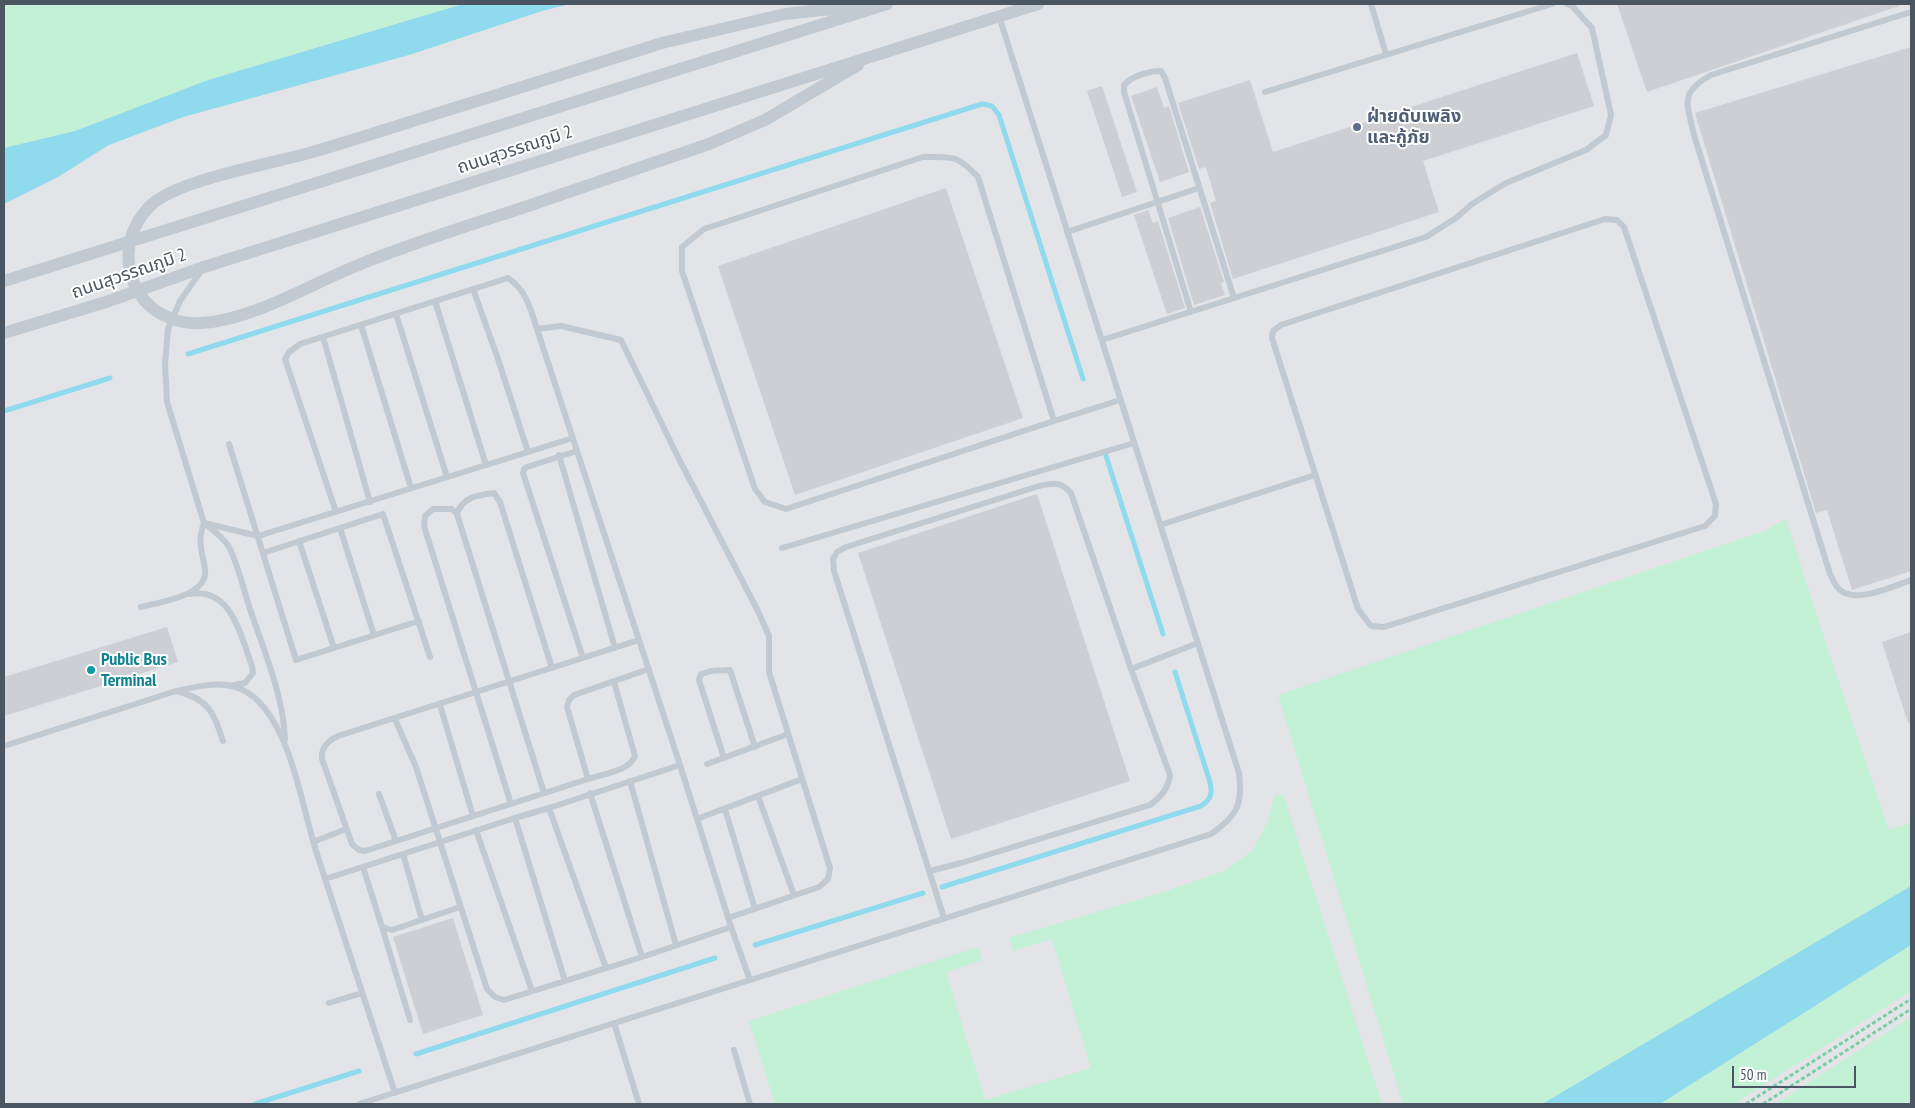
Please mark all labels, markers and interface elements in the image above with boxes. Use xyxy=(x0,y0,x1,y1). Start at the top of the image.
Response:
place label: ฝ่ายดับเพลิง และกู้ภัย xyxy=(1367,106,1461,148)
street label: ถนนสุวรรณภูมิ 2 xyxy=(455,121,575,179)
marker: ฝ่ายดับเพลิง และกู้ภัย xyxy=(1351,121,1363,133)
street label: ถนนสุวรรณภูมิ 2 xyxy=(69,244,189,304)
place label: Public Bus Terminal xyxy=(101,649,167,692)
marker: Public Bus Terminal xyxy=(85,664,97,676)
scale bar xyxy=(1735,1056,1859,1088)
text: 50 m xyxy=(1740,1065,1766,1084)

